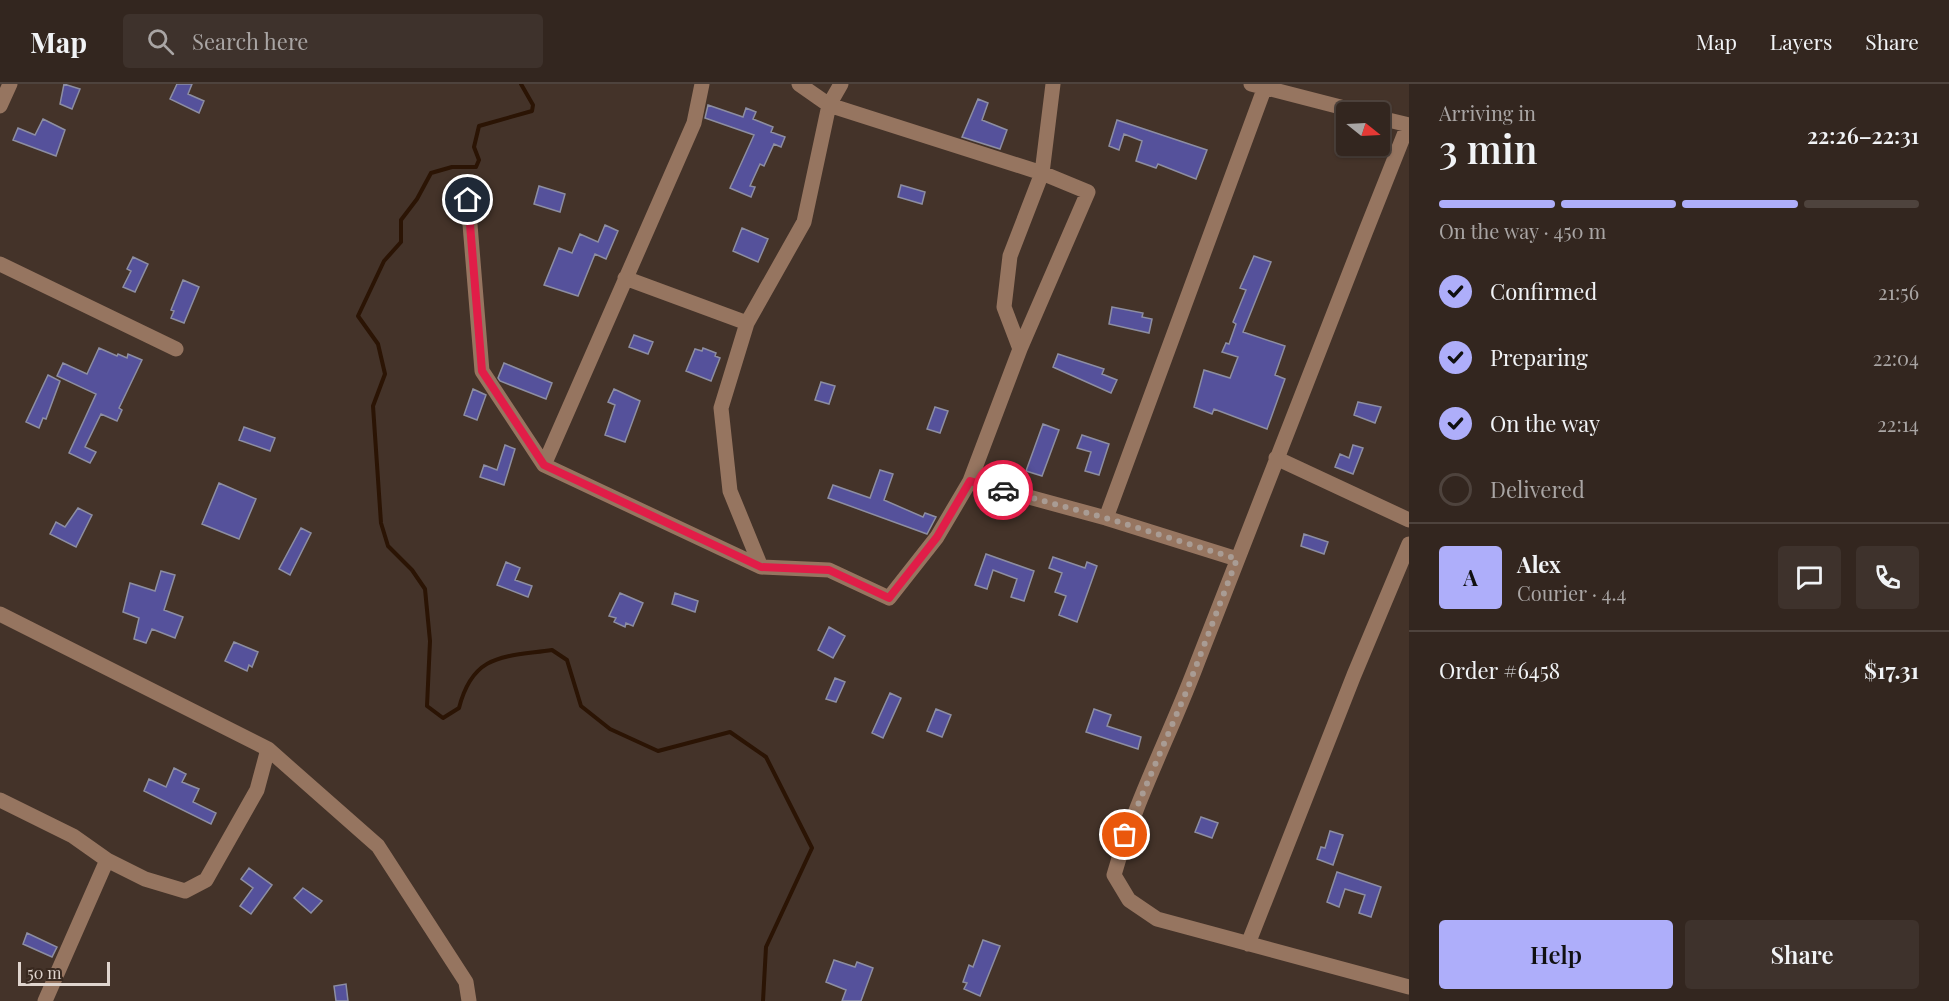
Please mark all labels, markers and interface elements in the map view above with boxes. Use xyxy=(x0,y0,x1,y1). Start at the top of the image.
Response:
search box xyxy=(123,14,543,68)
text: Map xyxy=(30,23,87,60)
icon: search xyxy=(144,25,177,58)
text: Search here xyxy=(192,26,308,56)
text: Map xyxy=(1696,27,1737,55)
text: Layers xyxy=(1770,27,1832,55)
text: Share xyxy=(1865,27,1919,55)
text: Arriving in xyxy=(1439,99,1536,126)
north arrow xyxy=(1336,102,1390,156)
map controls xyxy=(1336,102,1390,156)
text: 22:26–22:31 xyxy=(1807,120,1919,150)
text: 3 min xyxy=(1439,122,1537,174)
pin xyxy=(442,174,493,225)
icon: home xyxy=(451,183,484,216)
text: On the way · 450 m xyxy=(1439,217,1606,244)
icon: check xyxy=(1439,275,1472,308)
text: Confirmed xyxy=(1490,276,1597,306)
text: 21:56 xyxy=(1878,278,1919,305)
icon: check xyxy=(1439,341,1472,374)
text: Preparing xyxy=(1490,342,1588,372)
text: 22:04 xyxy=(1873,344,1919,371)
icon: check xyxy=(1439,407,1472,440)
text: On the way xyxy=(1490,408,1600,438)
text: 22:14 xyxy=(1877,410,1919,437)
courier xyxy=(973,460,1033,520)
icon: car xyxy=(987,474,1020,507)
text: Delivered xyxy=(1490,474,1585,504)
button: chat xyxy=(1778,546,1841,609)
button: phone xyxy=(1856,546,1919,609)
text: Alex xyxy=(1517,549,1561,579)
text: A xyxy=(1463,562,1478,592)
text: Courier · 4.4 xyxy=(1517,579,1626,606)
text: Order #6458 xyxy=(1439,655,1560,685)
text: $17.31 xyxy=(1864,655,1919,685)
pin xyxy=(1099,809,1150,860)
icon: bag xyxy=(1108,818,1141,851)
button: Help xyxy=(1439,920,1673,989)
button: Share xyxy=(1685,920,1919,989)
scale bar xyxy=(18,959,110,986)
text: 50 m xyxy=(27,962,61,983)

